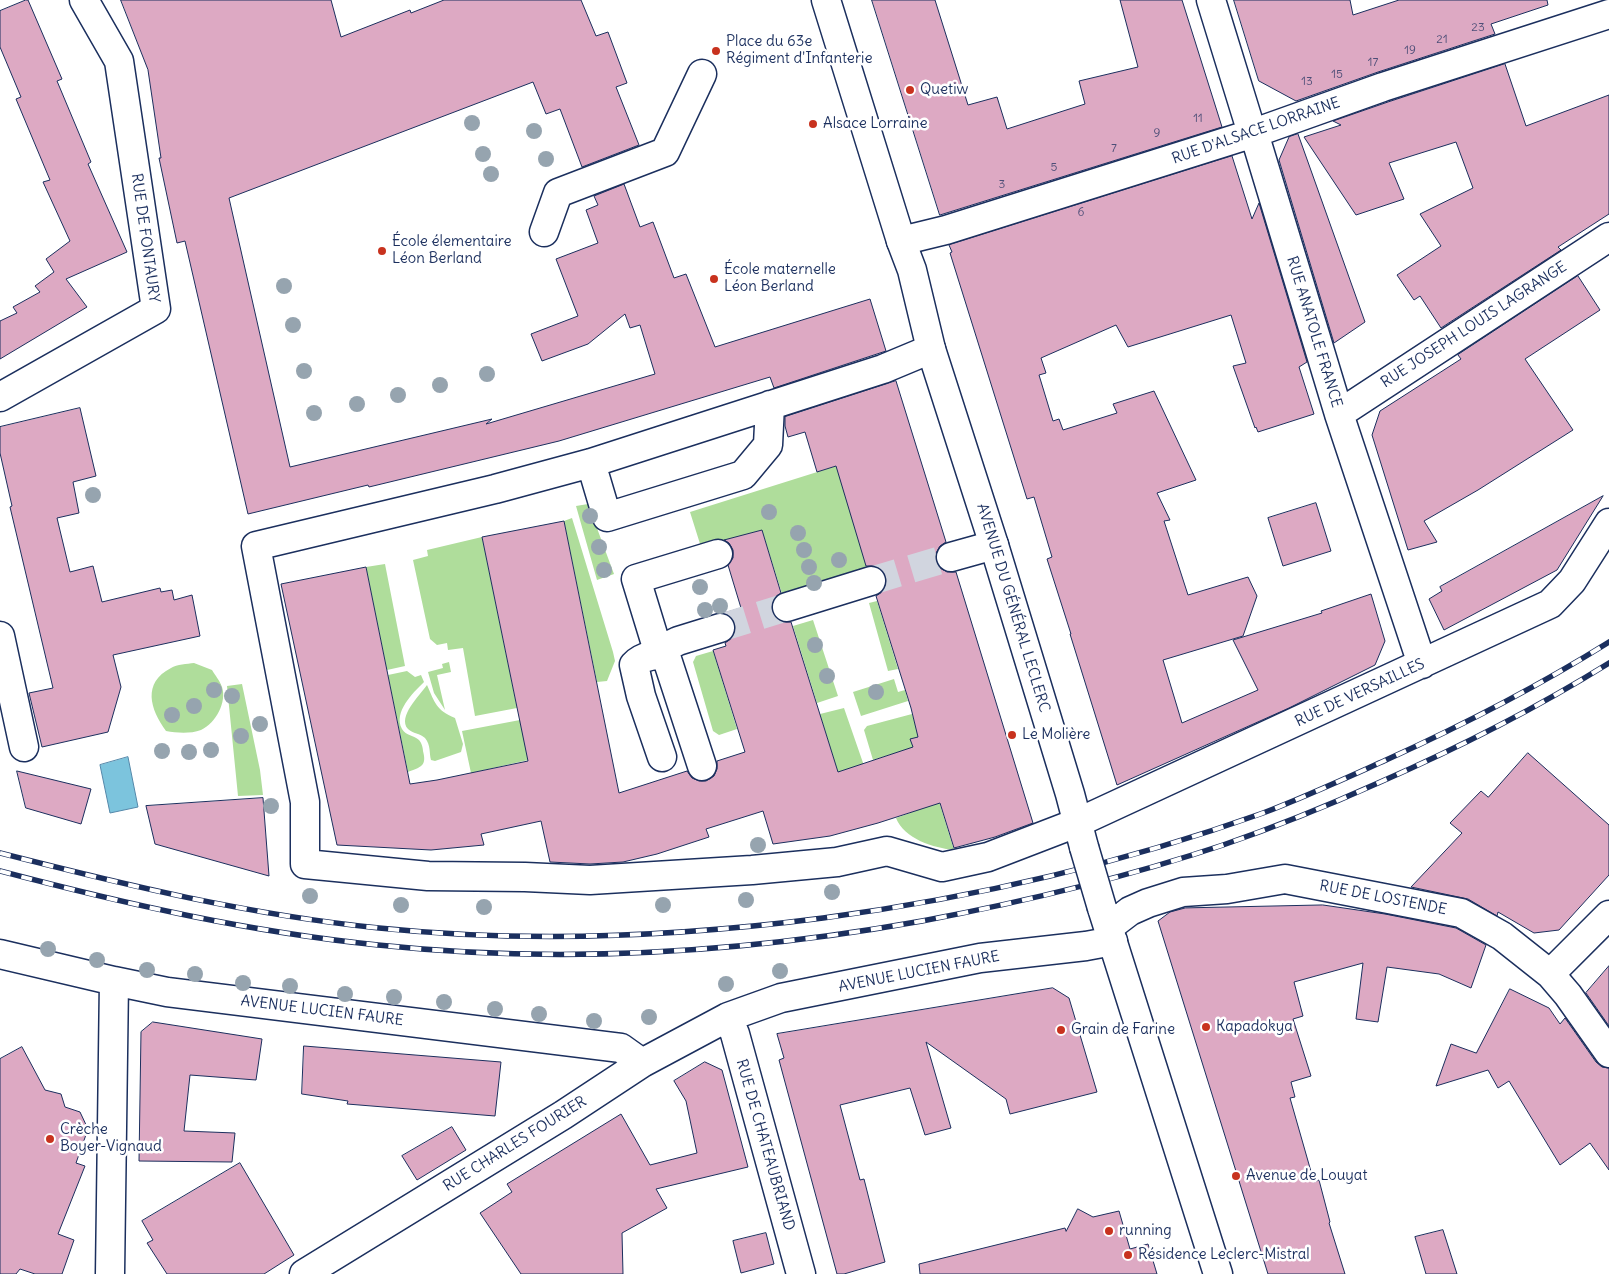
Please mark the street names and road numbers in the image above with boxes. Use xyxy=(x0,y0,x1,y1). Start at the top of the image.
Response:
street label: RUE D'ALSACE LORRAINE xyxy=(1170,94,1342,168)
street label: RUE DE FONTAURY xyxy=(127,172,163,304)
street label: RUE ANATOLE FRANCE xyxy=(1282,254,1346,410)
street label: RUE JOSEPH LOUIS LAGRANGE xyxy=(1378,258,1570,392)
street label: AVENUE DU GÉNÉRAL LECLERC xyxy=(973,501,1053,715)
street label: RUE DE VERSAILLES xyxy=(1292,655,1428,731)
street label: RUE DE LOSTENDE xyxy=(1318,877,1448,919)
street label: AVENUE LUCIEN FAURE xyxy=(837,948,1001,996)
street label: AVENUE LUCIEN FAURE xyxy=(240,992,404,1030)
street label: RUE DE CHATEAUBRIAND xyxy=(732,1057,798,1233)
street label: RUE CHARLES FOURIER xyxy=(440,1093,590,1195)

